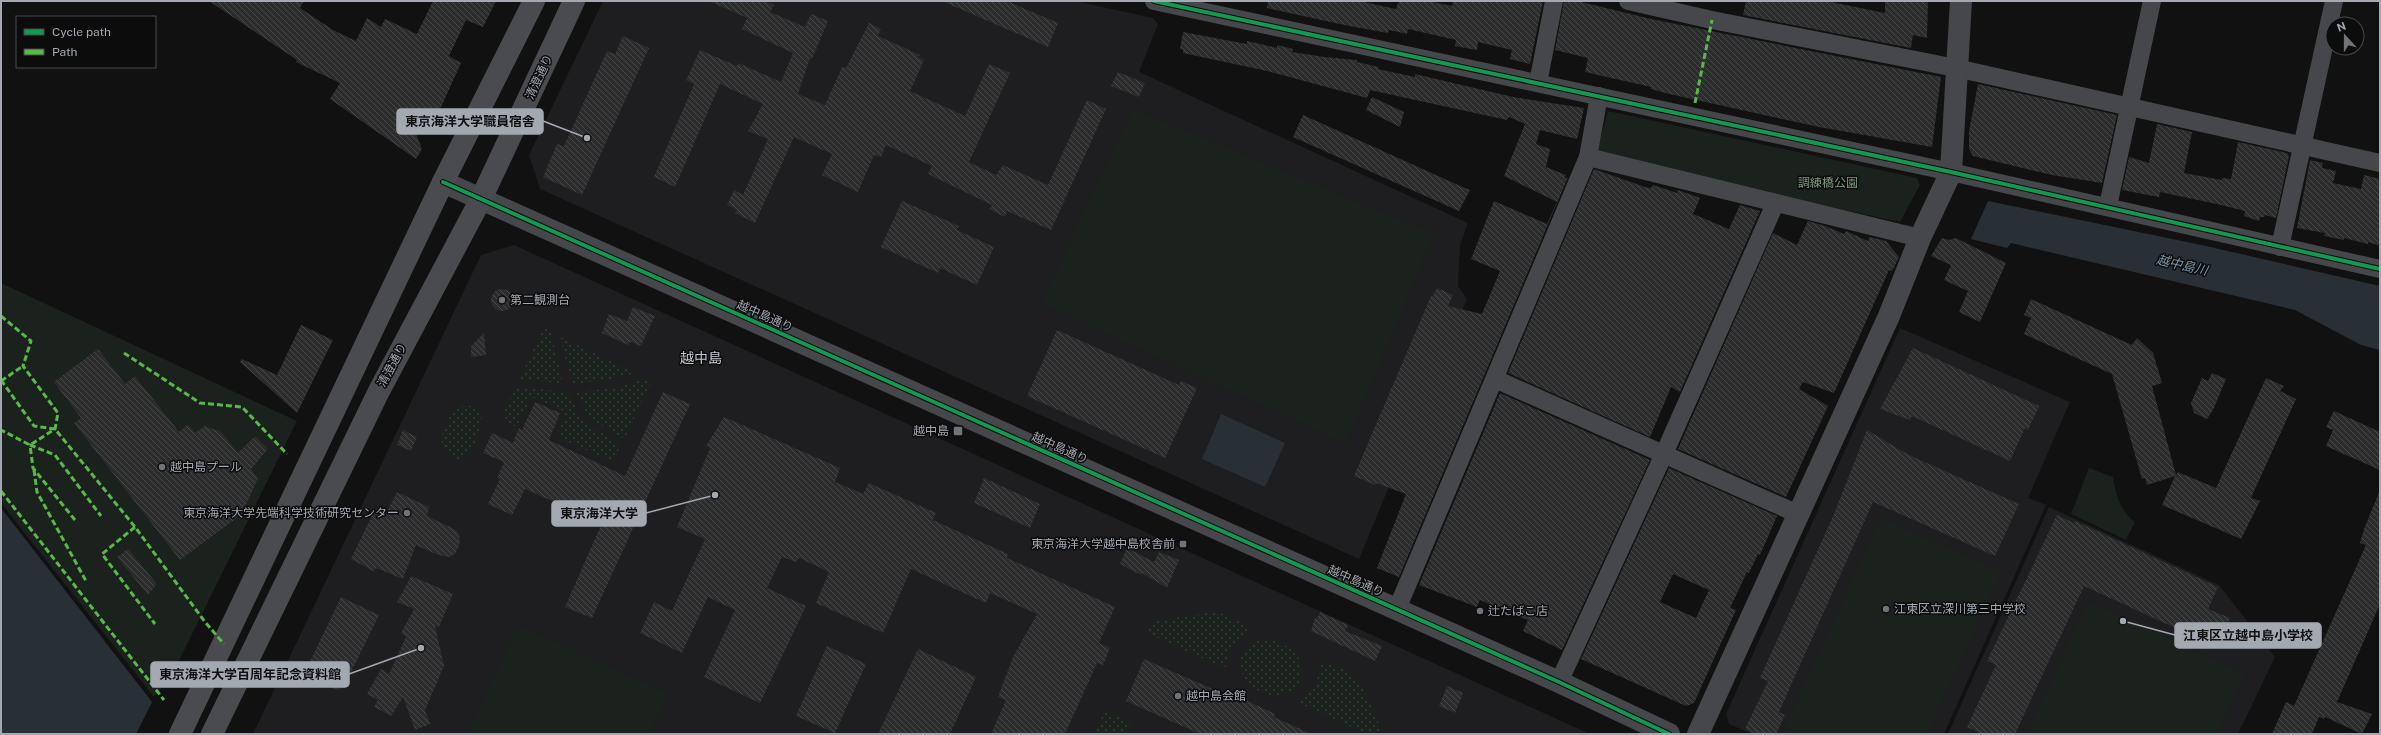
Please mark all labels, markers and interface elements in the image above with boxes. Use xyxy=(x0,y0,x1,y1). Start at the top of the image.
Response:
legend xyxy=(16,16,156,68)
north arrow xyxy=(2325,16,2365,56)
text: N xyxy=(2335,20,2348,34)
text: Cycle path xyxy=(52,25,111,39)
text: Path xyxy=(52,45,78,59)
street label: 清澄通り xyxy=(523,52,555,102)
callout: 東京海洋大学職員宿舎 xyxy=(397,109,543,134)
text: 東京海洋大学職員宿舎 xyxy=(405,114,535,129)
park label: 調練橋公園 xyxy=(1798,176,1858,190)
water label: 越中島川 xyxy=(2155,252,2211,279)
place label: 第二観測台 xyxy=(510,293,570,307)
marker: 第二観測台 xyxy=(497,295,507,305)
street label: 越中島通り xyxy=(735,297,795,335)
street label: 清澄通り xyxy=(375,341,409,389)
district label: 越中島 xyxy=(680,350,722,366)
place label: 越中島 xyxy=(913,424,949,438)
marker: 越中島 xyxy=(952,425,964,437)
street label: 越中島通り xyxy=(1030,429,1090,467)
place label: 越中島プール xyxy=(170,460,242,474)
marker: 越中島プール xyxy=(157,462,167,472)
callout: 東京海洋大学 xyxy=(552,501,646,526)
place label: 東京海洋大学先端科学技術研究センター xyxy=(183,506,399,520)
text: 東京海洋大学 xyxy=(560,506,638,521)
marker: 東京海洋大学先端科学技術研究センター xyxy=(402,508,412,518)
place label: 東京海洋大学越中島校舎前 xyxy=(1031,537,1175,551)
marker: 東京海洋大学越中島校舎前 xyxy=(1178,539,1188,549)
street label: 越中島通り xyxy=(1326,562,1386,600)
place label: 江東区立深川第三中学校 xyxy=(1894,602,2026,616)
place label: 辻たばこ店 xyxy=(1488,604,1548,618)
marker: 江東区立深川第三中学校 xyxy=(1881,604,1891,614)
marker: 辻たばこ店 xyxy=(1475,606,1485,616)
callout: 江東区立越中島小学校 xyxy=(2175,623,2321,648)
text: 江東区立越中島小学校 xyxy=(2183,628,2313,643)
callout: 東京海洋大学百周年記念資料館 xyxy=(151,662,349,687)
text: 東京海洋大学百周年記念資料館 xyxy=(159,667,341,682)
place label: 越中島会館 xyxy=(1186,689,1246,703)
marker: 越中島会館 xyxy=(1173,691,1183,701)

